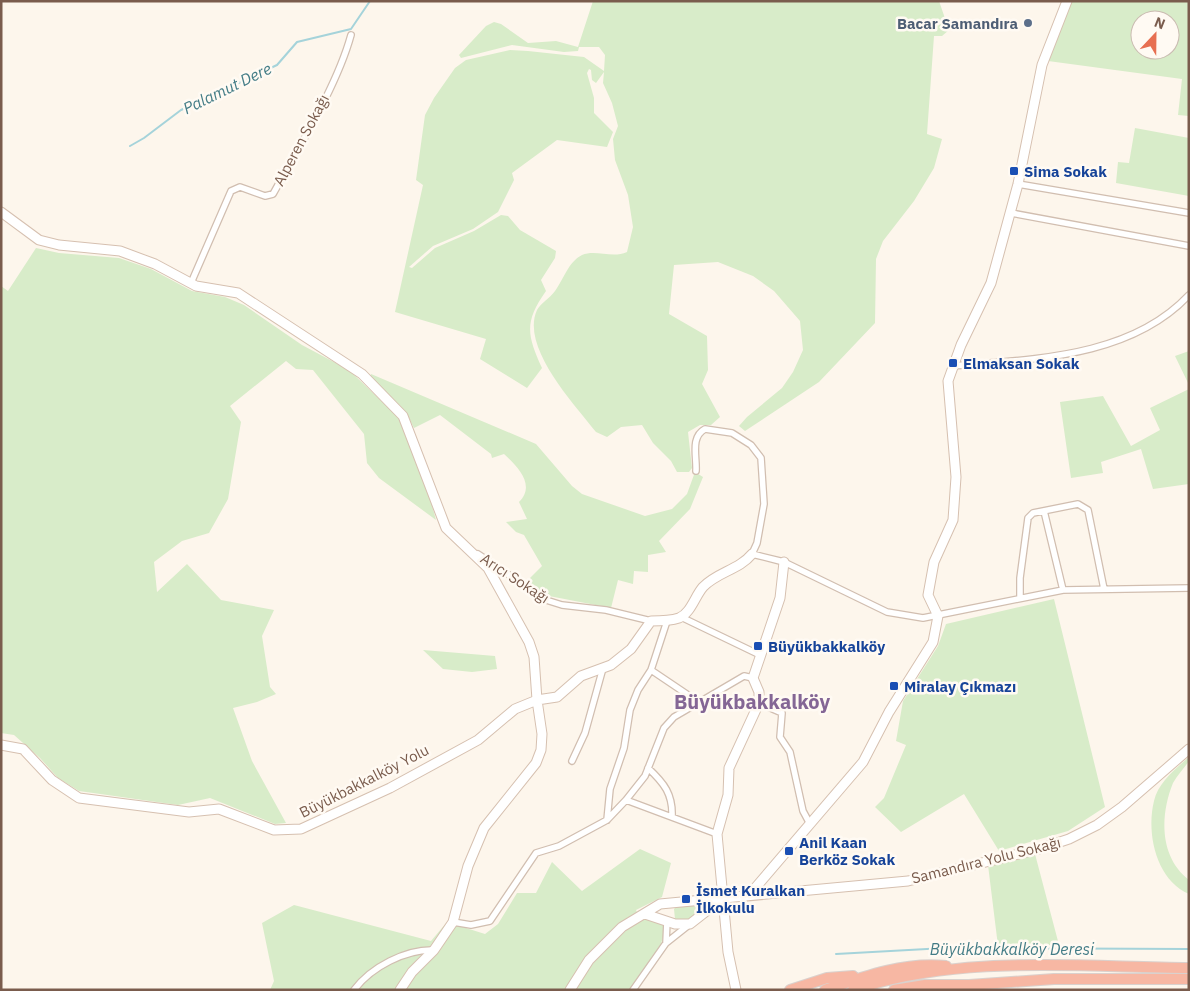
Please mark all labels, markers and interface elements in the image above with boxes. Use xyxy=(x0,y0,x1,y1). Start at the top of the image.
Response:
north arrow xyxy=(1130,10,1180,60)
text: N xyxy=(1152,13,1168,33)
place label: Bacar Samandıra xyxy=(897,14,1018,33)
marker: Bacar Samandıra xyxy=(1022,17,1034,29)
water label: Palamut Dere xyxy=(179,58,275,118)
street label: Alperen Sokağı xyxy=(269,91,333,189)
place label: Sima Sokak xyxy=(1024,162,1107,181)
marker: Sima Sokak xyxy=(1008,165,1020,177)
place label: Elmaksan Sokak xyxy=(963,354,1080,373)
marker: Elmaksan Sokak xyxy=(947,357,959,369)
street label: Arıcı Sokağı xyxy=(477,549,553,607)
place label: Büyükbakkalköy xyxy=(768,637,885,656)
marker: Büyükbakkalköy xyxy=(752,640,764,652)
place label: Miralay Çıkmazı xyxy=(904,677,1016,696)
marker: Miralay Çıkmazı xyxy=(888,680,900,692)
district label: Büyükbakkalköy xyxy=(674,688,830,715)
street label: Büyükbakkalköy Yolu xyxy=(296,740,432,822)
street label: Samandıra Yolu Sokağı xyxy=(909,832,1063,888)
place label: Anil Kaan Berköz Sokak xyxy=(799,833,895,869)
marker: Anil Kaan Berköz Sokak xyxy=(783,845,795,857)
place label: İsmet Kuralkan İlkokulu xyxy=(696,881,805,917)
marker: İsmet Kuralkan İlkokulu xyxy=(680,893,692,905)
water label: Büyükbakkalköy Deresi xyxy=(930,939,1095,959)

